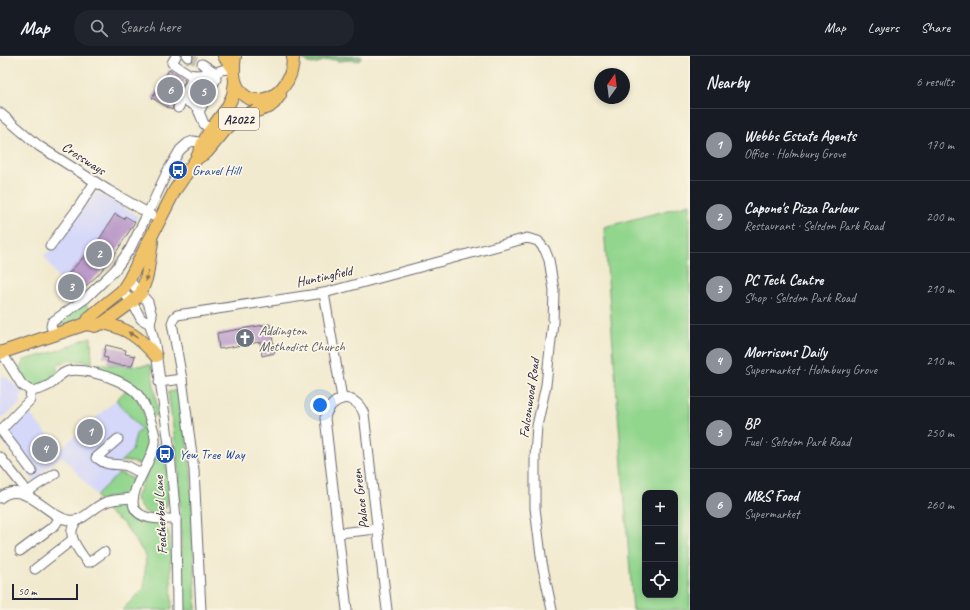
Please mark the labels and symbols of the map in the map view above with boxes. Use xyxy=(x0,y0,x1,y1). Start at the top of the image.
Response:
north arrow xyxy=(594,68,630,104)
pin: 6 xyxy=(157,75,183,105)
pin: 5 xyxy=(190,77,216,107)
road number: A2022 xyxy=(219,108,259,130)
street label: Crossways xyxy=(59,138,110,179)
bus stop icon: Gravel Hill xyxy=(167,159,189,181)
place label: Gravel Hill xyxy=(192,162,243,179)
pin: 2 xyxy=(86,239,112,269)
street label: Huntingfield xyxy=(295,262,356,291)
one-way arrow xyxy=(143,270,149,282)
pin: 3 xyxy=(58,272,84,302)
place label: Addington Methodist Church xyxy=(259,322,346,355)
church icon: Addington Methodist Church xyxy=(234,327,256,349)
one-way arrow xyxy=(127,331,138,338)
street label: Falconwood Road xyxy=(516,355,544,439)
your location xyxy=(310,395,330,415)
pin: 1 xyxy=(77,417,103,447)
pin: 4 xyxy=(32,434,58,464)
bus stop icon: Yew Tree Way xyxy=(154,443,176,465)
place label: Yew Tree Way xyxy=(179,446,246,463)
street label: Palace Green xyxy=(348,467,373,530)
street label: Featherbed Lane xyxy=(150,474,171,555)
scale bar xyxy=(12,582,78,601)

